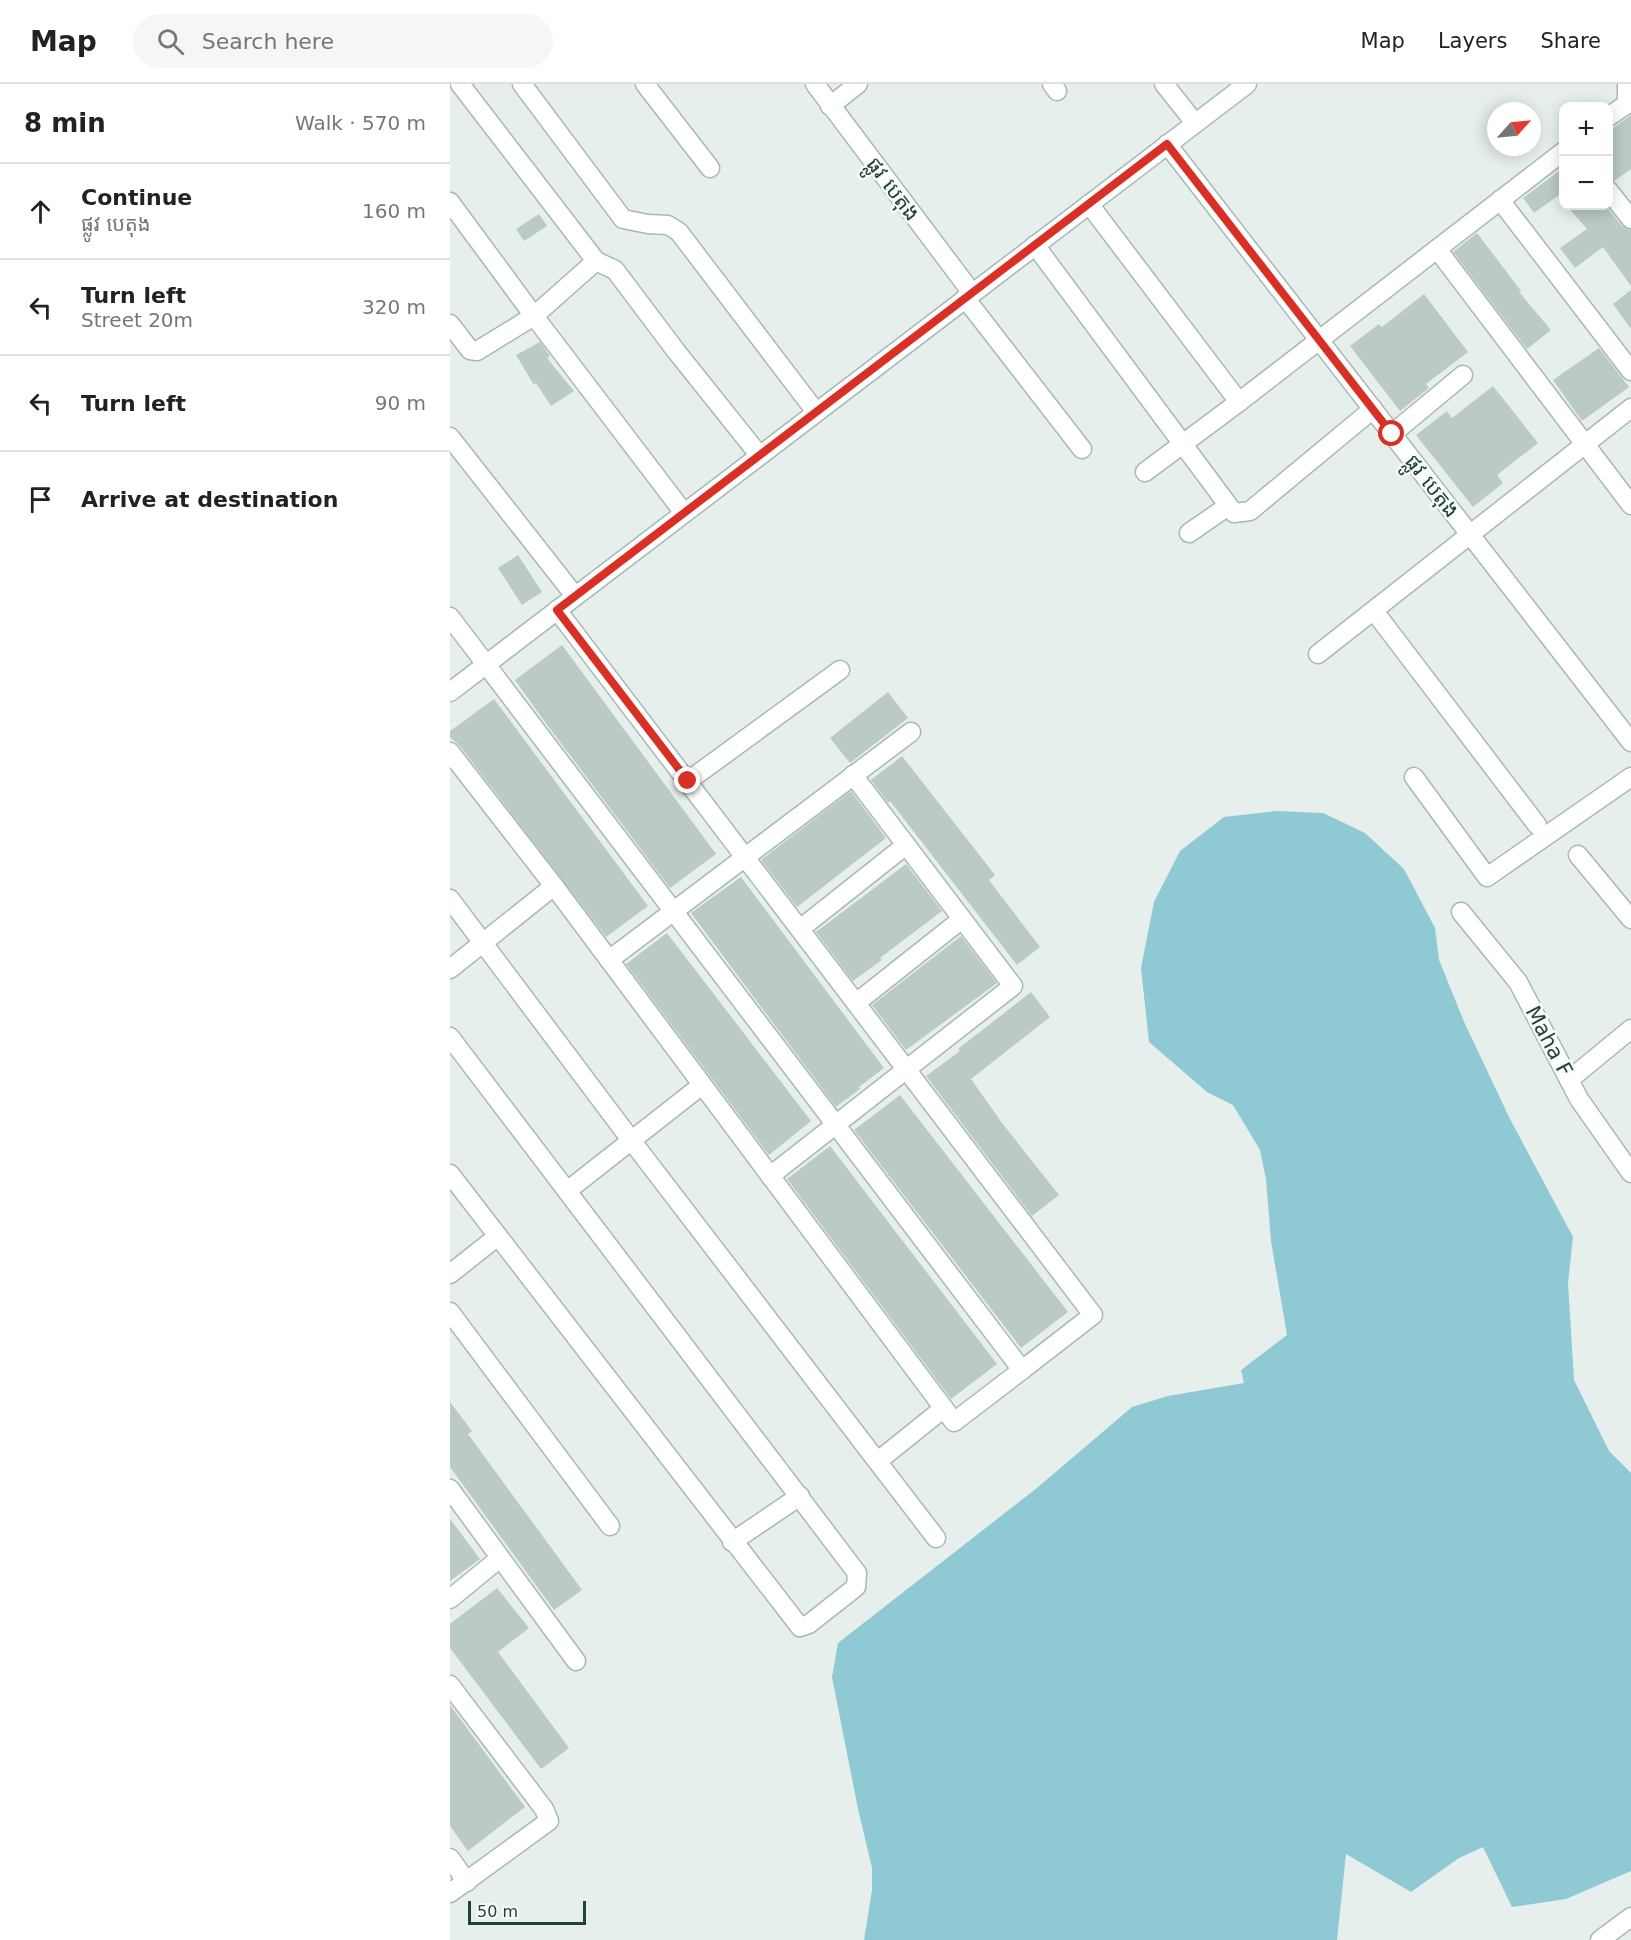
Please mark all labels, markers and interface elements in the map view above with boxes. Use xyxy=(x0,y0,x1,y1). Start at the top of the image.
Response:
search box xyxy=(133,14,553,68)
text: Map xyxy=(30,25,97,58)
icon: search xyxy=(154,25,187,58)
text: Search here xyxy=(202,29,334,54)
text: Map xyxy=(1361,29,1405,53)
text: Layers xyxy=(1438,29,1507,53)
text: Share xyxy=(1540,29,1601,53)
north arrow xyxy=(1487,102,1541,156)
map controls xyxy=(1559,102,1613,210)
button: + xyxy=(1559,102,1613,156)
text: 8 min xyxy=(24,108,106,138)
text: Walk · 570 m xyxy=(295,111,426,135)
street label: ផ្លូវ បេតុង xyxy=(856,153,925,230)
button: − xyxy=(1559,156,1613,210)
text: Continue xyxy=(81,185,192,210)
icon: ahead xyxy=(24,195,57,228)
text: 160 m xyxy=(362,199,426,223)
text: ផ្លូវ បេតុង xyxy=(81,212,150,236)
text: Turn left xyxy=(81,283,186,308)
icon: left xyxy=(24,291,57,324)
text: 320 m xyxy=(362,295,426,319)
text: Street 20m xyxy=(81,308,193,332)
icon: left xyxy=(24,387,57,420)
text: Turn left xyxy=(81,391,186,416)
text: 90 m xyxy=(375,391,426,415)
route start xyxy=(1378,420,1404,446)
street label: ផ្លូវ បេតុង xyxy=(1394,450,1464,527)
icon: arrive xyxy=(24,483,57,516)
text: Arrive at destination xyxy=(81,487,338,512)
route end xyxy=(674,767,700,793)
street label: Maha F xyxy=(1521,1002,1577,1080)
scale bar xyxy=(468,1898,586,1926)
text: 50 m xyxy=(477,1902,518,1921)

